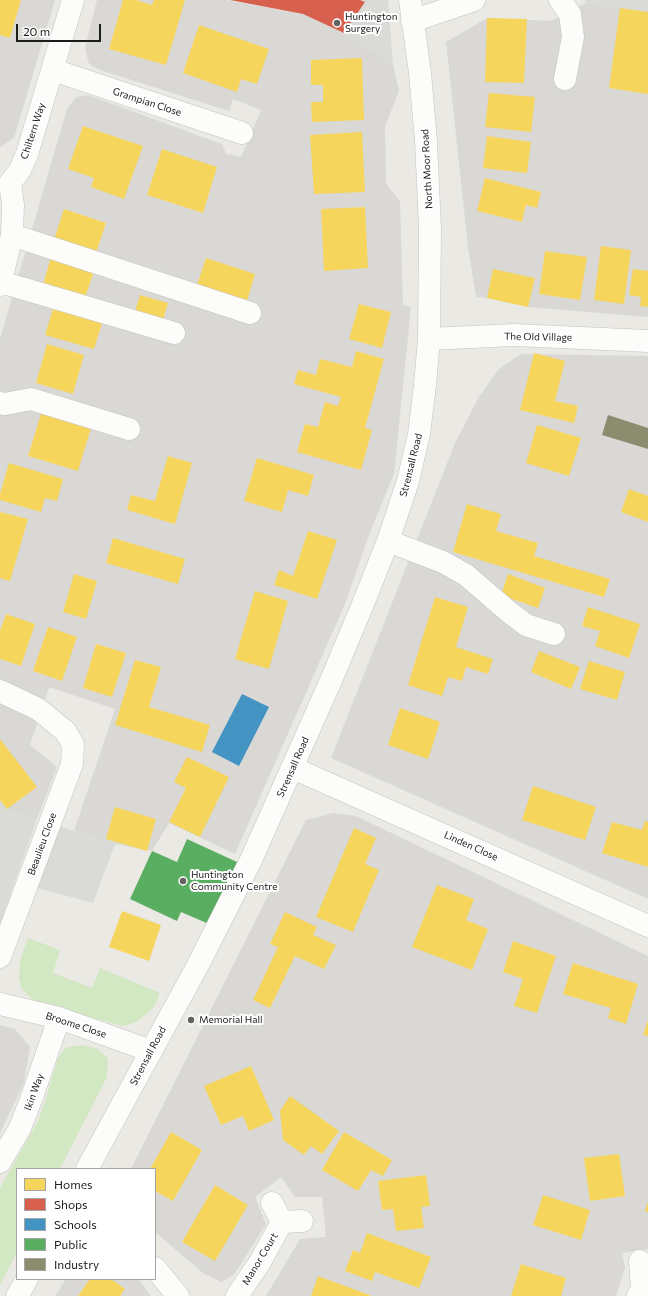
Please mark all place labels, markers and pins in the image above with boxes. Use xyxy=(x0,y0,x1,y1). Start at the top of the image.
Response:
place label: Huntington Surgery xyxy=(345,11,397,34)
marker: Huntington Surgery xyxy=(332,18,342,28)
place label: Huntington Community Centre xyxy=(191,869,277,892)
marker: Huntington Community Centre xyxy=(178,876,188,886)
place label: Memorial Hall xyxy=(199,1014,263,1026)
marker: Memorial Hall xyxy=(186,1015,196,1025)

